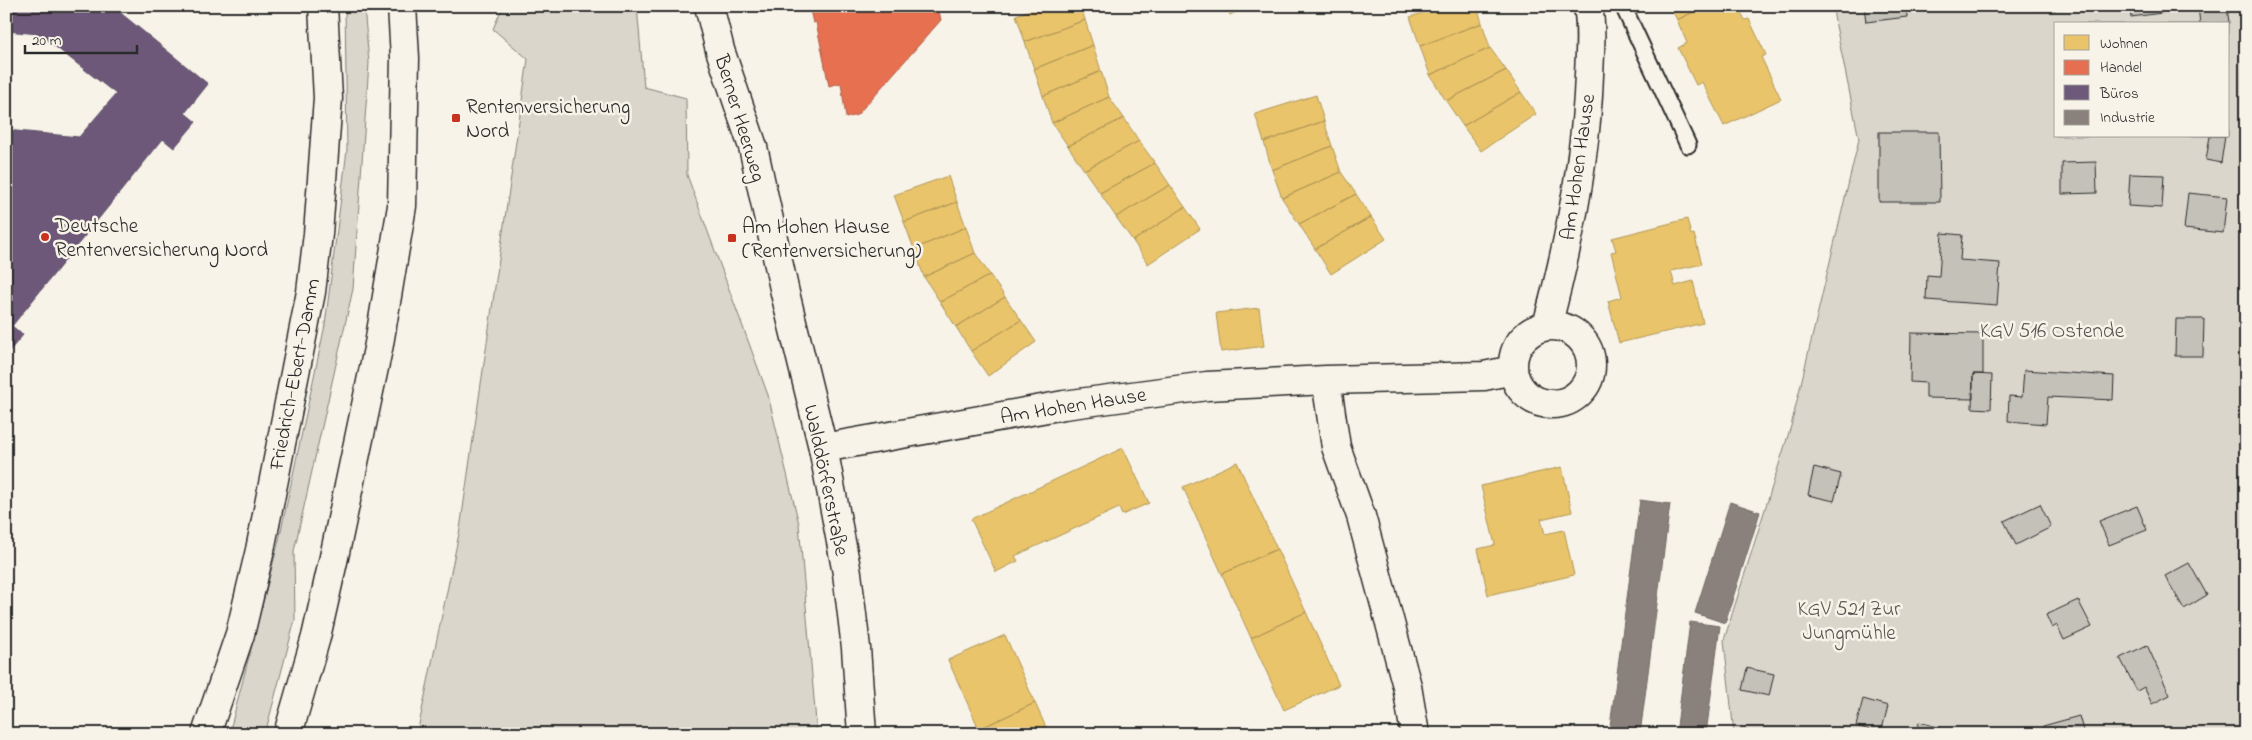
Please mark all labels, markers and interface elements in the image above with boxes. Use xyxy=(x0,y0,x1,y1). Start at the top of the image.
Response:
scale bar xyxy=(25,22,138,54)
legend xyxy=(2054,22,2230,138)
text: 20 m xyxy=(32,30,62,52)
text: Wohnen xyxy=(2100,33,2148,55)
street label: Berner Heerweg xyxy=(703,50,773,187)
text: Handel xyxy=(2100,57,2142,79)
text: Büros xyxy=(2099,83,2139,105)
street label: Am Hohen Hause xyxy=(1554,92,1604,242)
place label: Rentenversicherung Nord xyxy=(466,93,630,147)
text: Industrie xyxy=(2100,107,2155,129)
marker: Rentenversicherung Nord xyxy=(450,112,462,124)
place label: Deutsche Rentenversicherung Nord xyxy=(54,212,268,268)
place label: Am Hohen Hause (Rentenversicherung) xyxy=(742,213,921,269)
marker: Deutsche Rentenversicherung Nord xyxy=(39,231,51,243)
marker: Am Hohen Hause (Rentenversicherung) xyxy=(726,232,738,244)
street label: Friedrich-Ebert-Damm xyxy=(262,276,329,474)
park label: KGV 516 Ostende xyxy=(1980,317,2125,347)
street label: Am Hohen Hause xyxy=(998,381,1149,433)
street label: Walddörferstraße xyxy=(794,402,856,559)
park label: KGV 521 Zur Jungmühle xyxy=(1797,595,1901,651)

